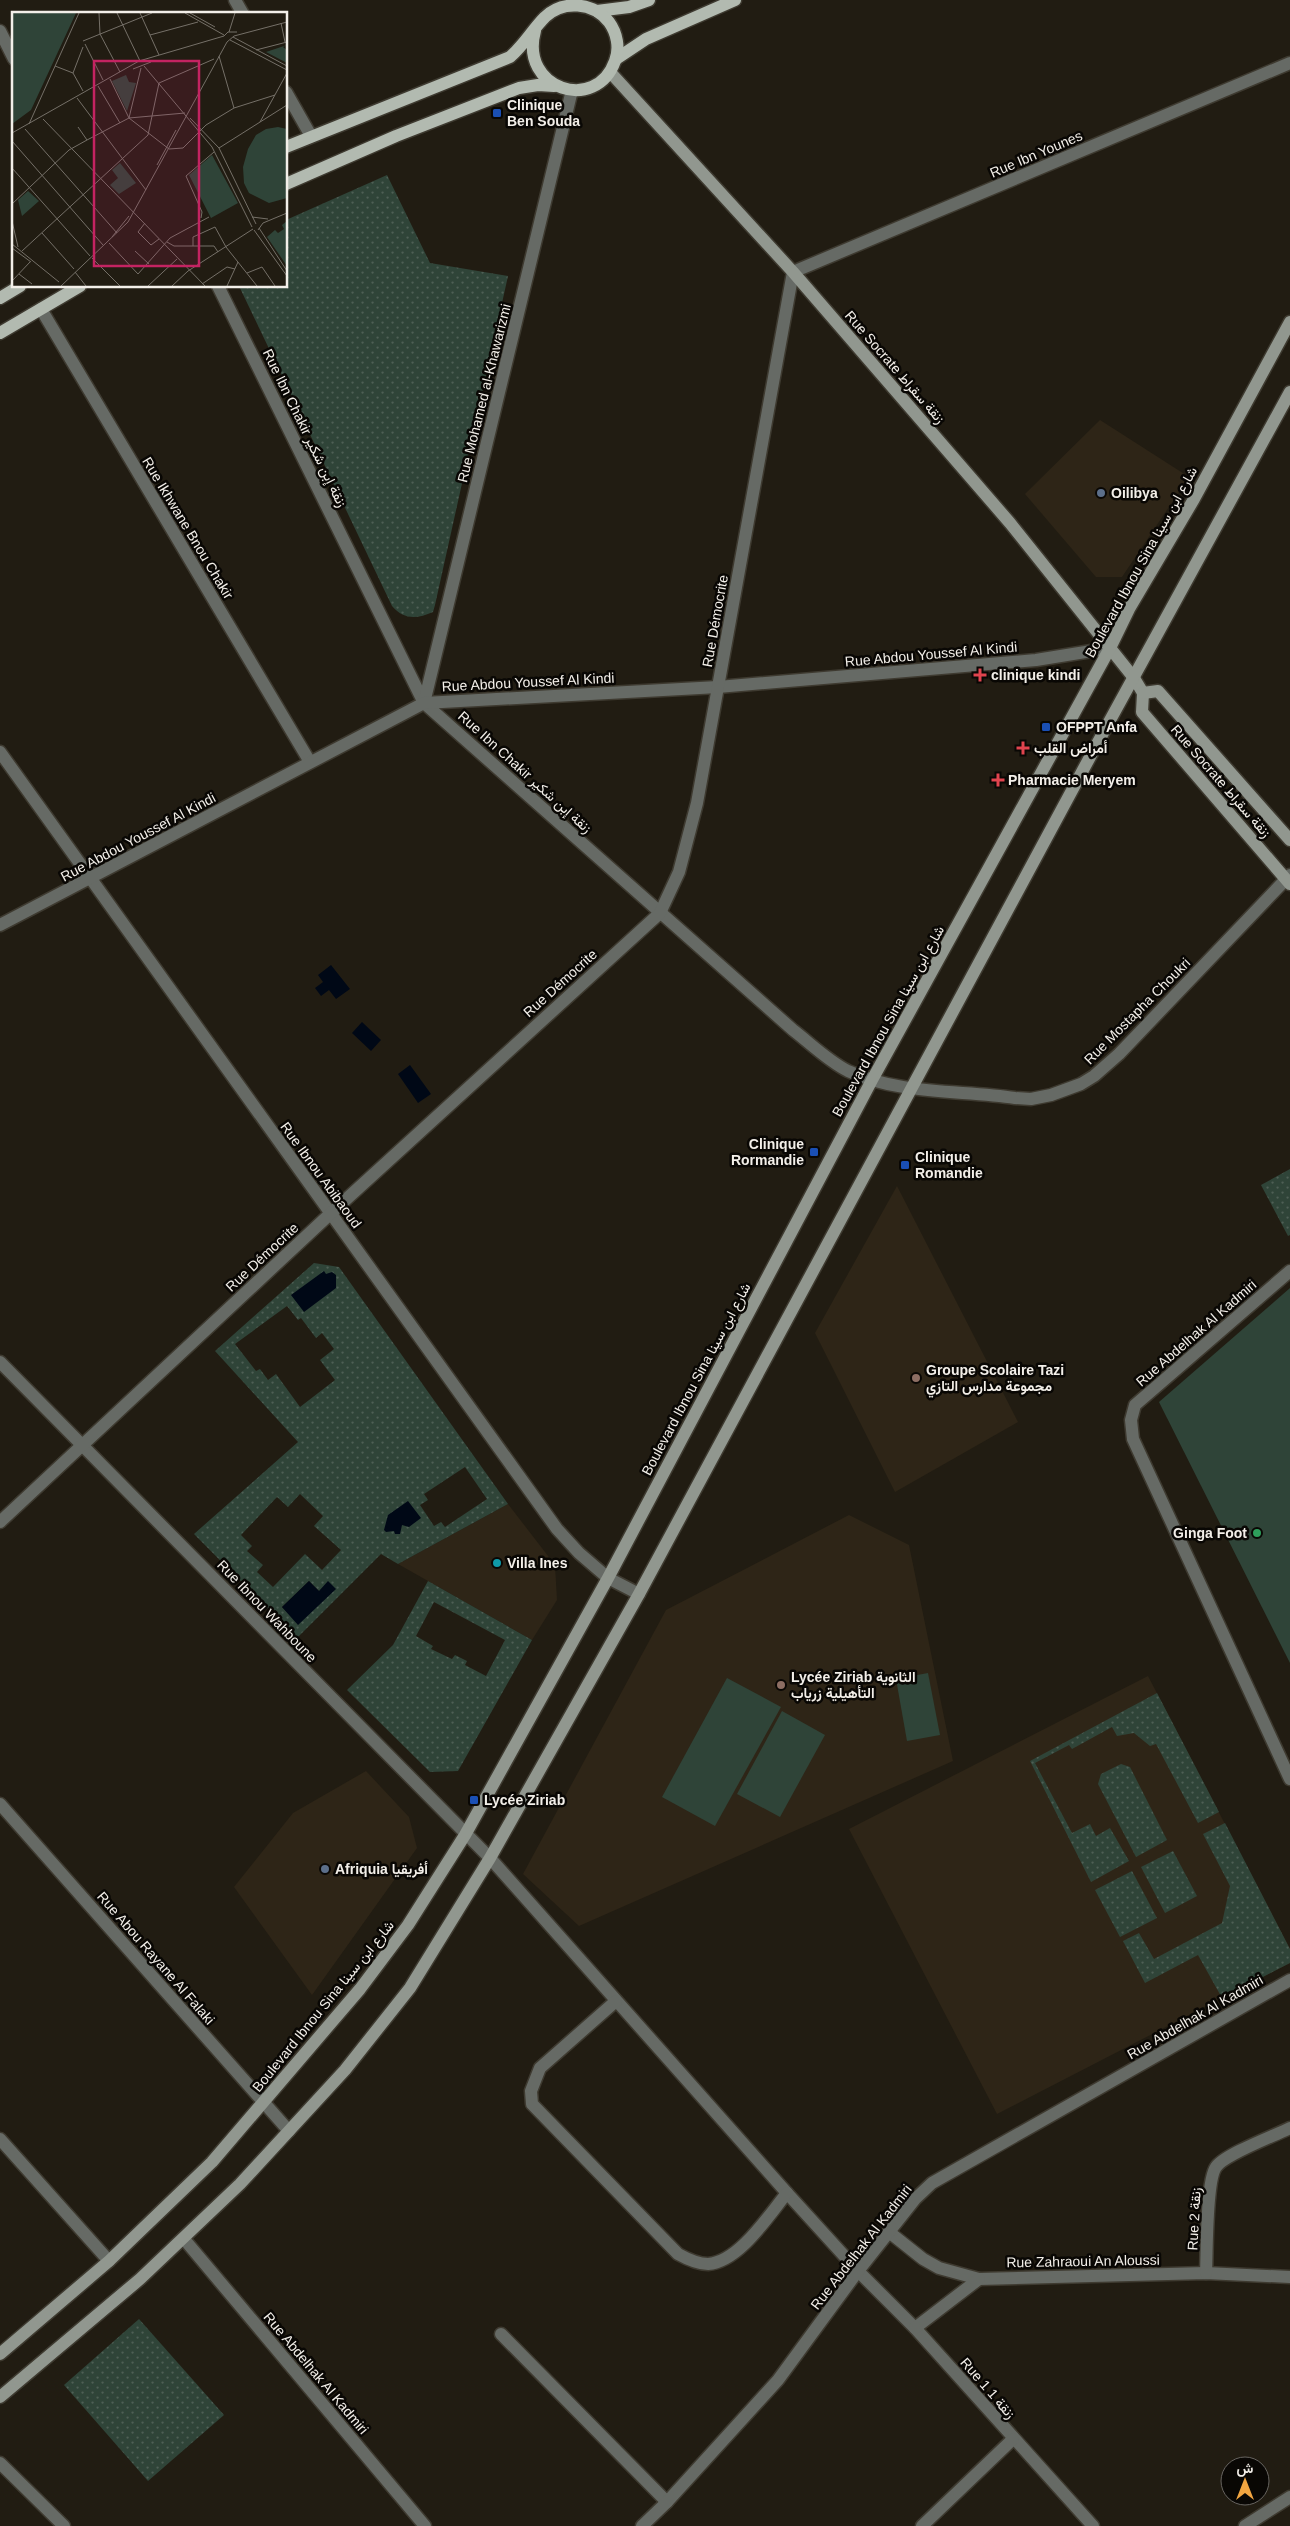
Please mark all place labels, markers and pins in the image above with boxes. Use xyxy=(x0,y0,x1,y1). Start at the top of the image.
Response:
place label: Clinique Ben Souda xyxy=(507,97,580,129)
marker: Clinique Ben Souda xyxy=(491,107,503,119)
place label: Oilibya xyxy=(1111,485,1158,501)
marker: Oilibya xyxy=(1095,487,1107,499)
place label: clinique kindi xyxy=(991,667,1080,683)
marker: clinique kindi xyxy=(973,668,987,682)
place label: OFPPT Anfa xyxy=(1056,719,1137,735)
marker: OFPPT Anfa xyxy=(1040,721,1052,733)
place label: أمراض القلب xyxy=(1034,740,1108,757)
marker: أمراض القلب xyxy=(1016,741,1030,755)
place label: Pharmacie Meryem xyxy=(1008,772,1136,788)
marker: Pharmacie Meryem xyxy=(992,774,1004,786)
place label: Clinique Rormandie xyxy=(731,1136,804,1168)
marker: Clinique Rormandie xyxy=(808,1146,820,1158)
place label: Clinique Romandie xyxy=(915,1149,983,1181)
marker: Clinique Romandie xyxy=(899,1159,911,1171)
place label: Groupe Scolaire Tazi مجموعة مدارس التازي xyxy=(926,1362,1064,1398)
marker: Groupe Scolaire Tazi مجموعة مدارس التازي xyxy=(910,1372,922,1384)
place label: Ginga Foot xyxy=(1173,1525,1247,1541)
marker: Ginga Foot xyxy=(1251,1527,1263,1539)
place label: Villa Ines xyxy=(507,1555,568,1571)
marker: Villa Ines xyxy=(491,1557,503,1569)
place label: Lycée Ziriab الثانوية التأهيلية زرياب xyxy=(791,1669,916,1702)
marker: Lycée Ziriab الثانوية التأهيلية زرياب xyxy=(775,1679,787,1691)
place label: Lycée Ziriab xyxy=(484,1792,565,1808)
marker: Lycée Ziriab xyxy=(468,1794,480,1806)
place label: Afriquia أفريقيا xyxy=(335,1861,428,1878)
marker: Afriquia أفريقيا xyxy=(319,1863,331,1875)

